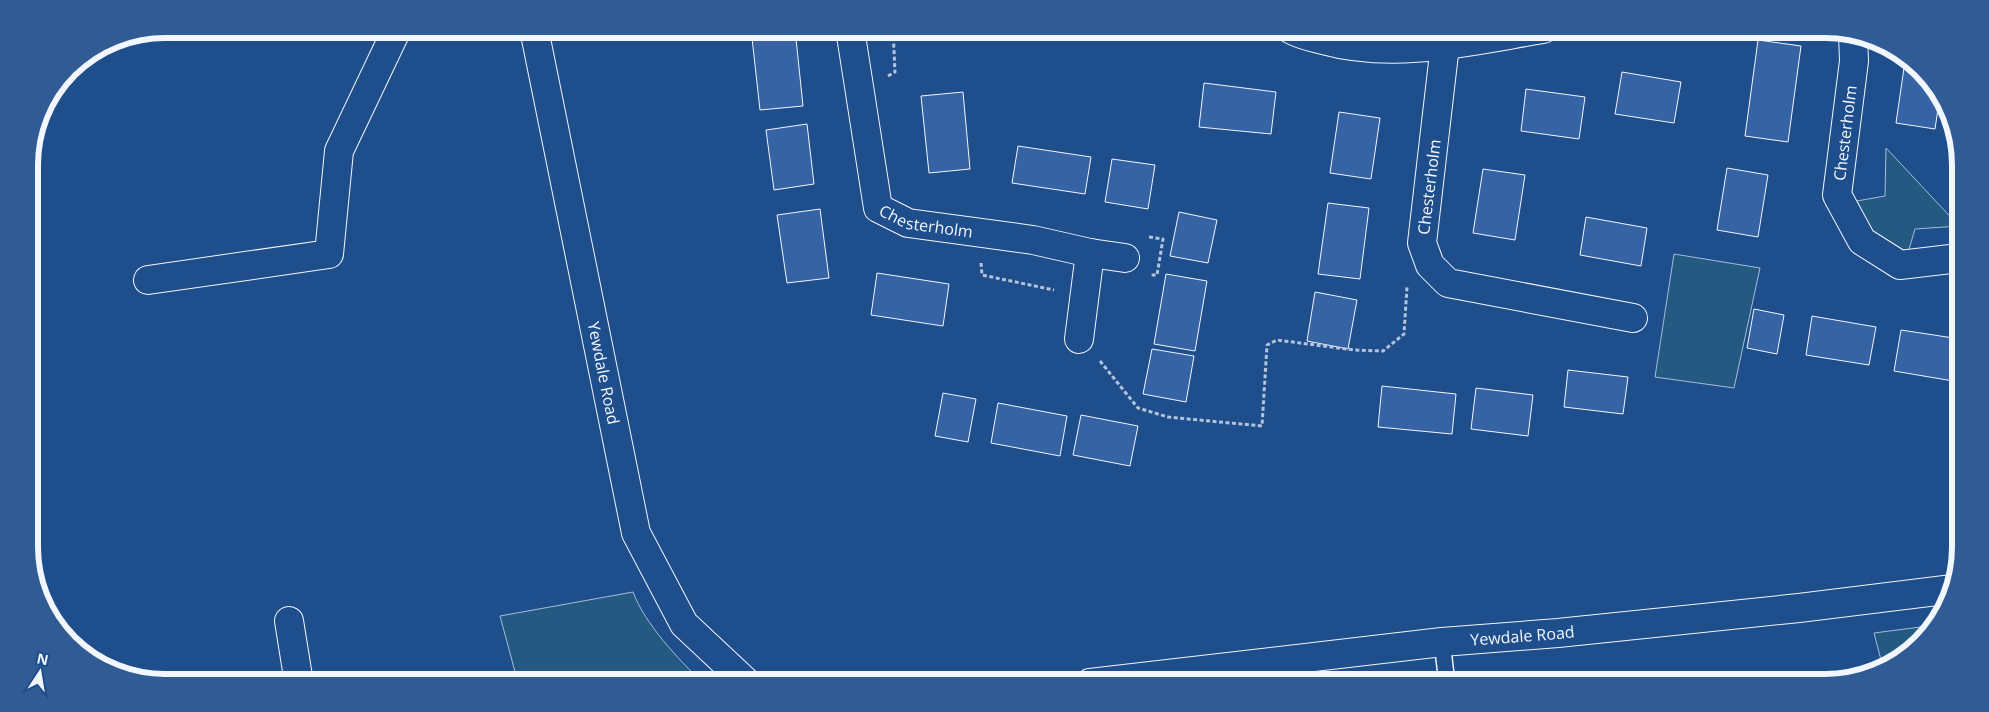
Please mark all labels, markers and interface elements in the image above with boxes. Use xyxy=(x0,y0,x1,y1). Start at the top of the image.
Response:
street label: Chesterholm xyxy=(1828,84,1862,182)
street label: Chesterholm xyxy=(1412,138,1446,236)
street label: Chesterholm xyxy=(876,199,974,243)
street label: Yewdale Road xyxy=(582,320,625,426)
street label: Yewdale Road xyxy=(1469,620,1576,651)
north arrow xyxy=(15,647,65,697)
text: N xyxy=(35,648,50,669)

